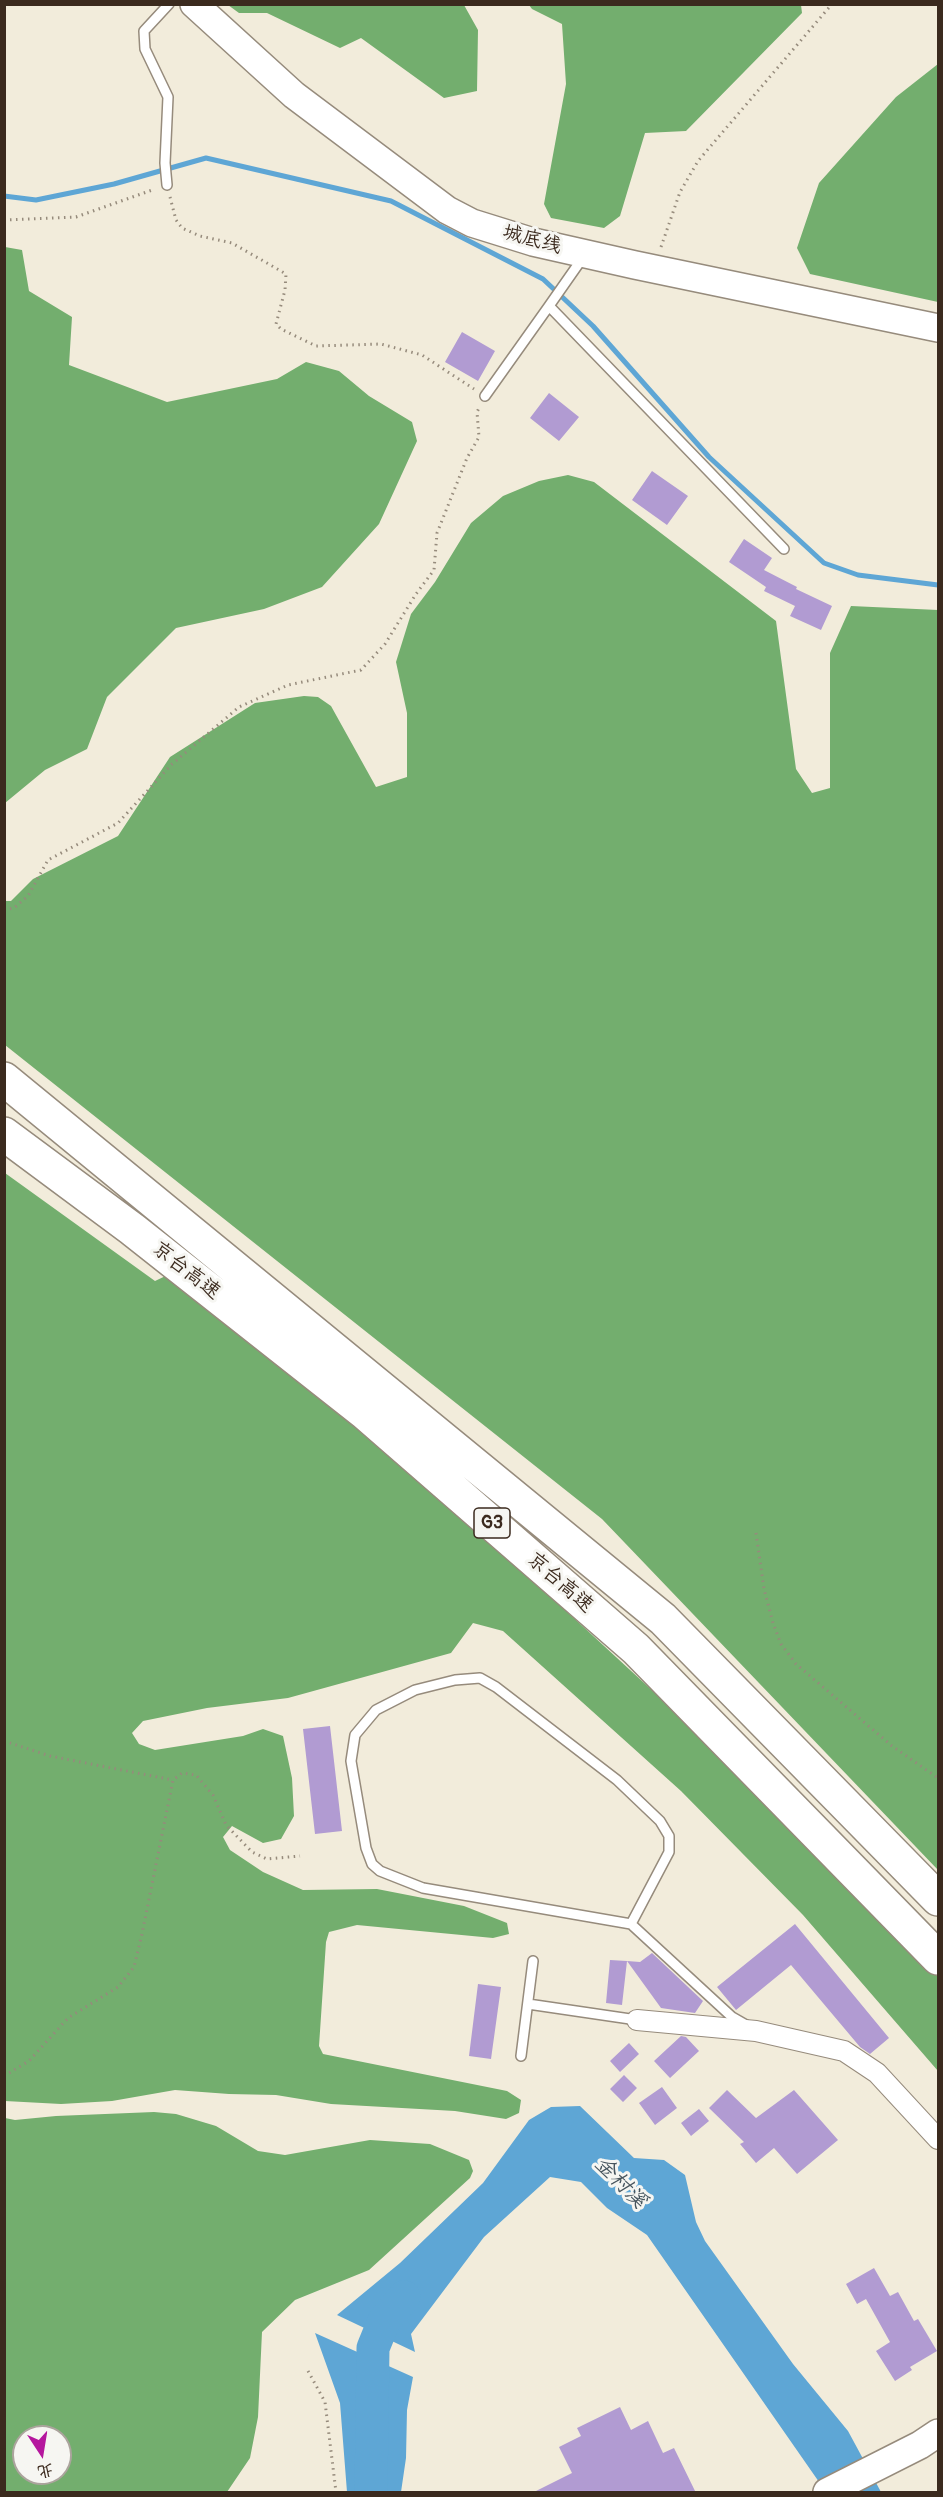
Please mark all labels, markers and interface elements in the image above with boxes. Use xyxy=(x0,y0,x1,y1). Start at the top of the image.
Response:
street label: 城底线 xyxy=(500,221,564,259)
street label: 京台高速 xyxy=(147,1237,225,1305)
road number: G3 xyxy=(474,1508,510,1538)
street label: 京台高速 xyxy=(522,1548,598,1618)
water label: 金村溪 xyxy=(589,2152,651,2214)
north arrow xyxy=(12,2425,72,2485)
text: 北 xyxy=(35,2459,55,2482)

